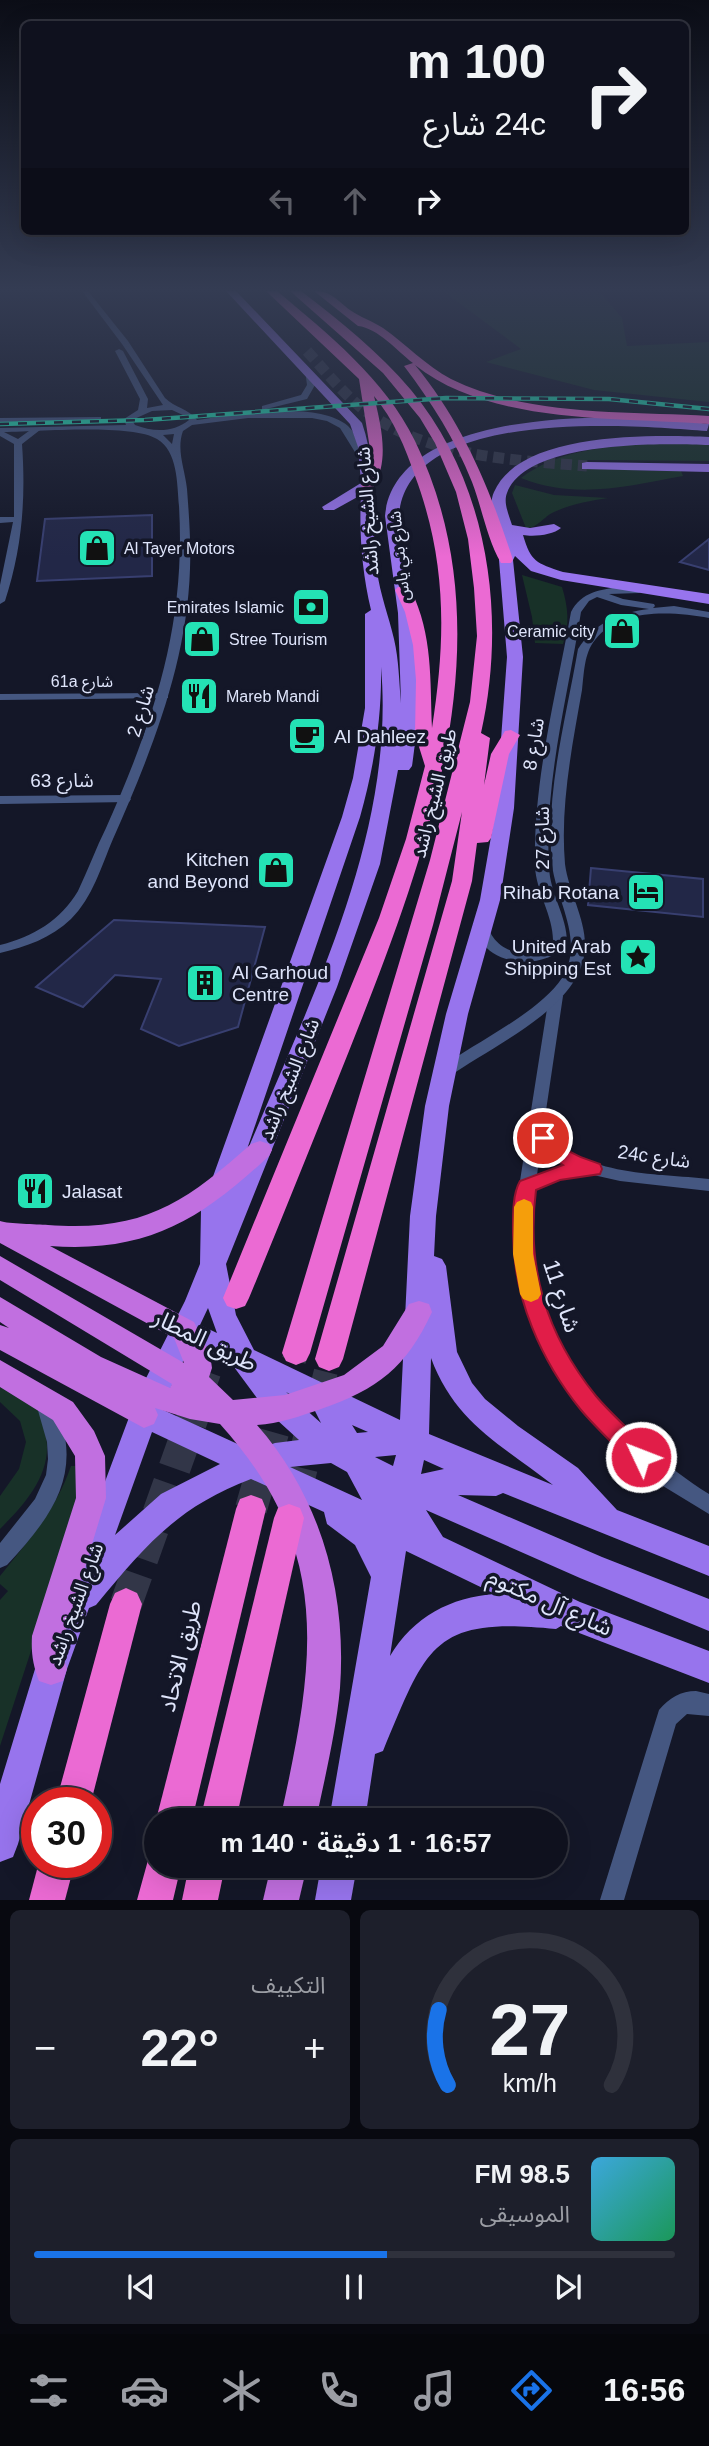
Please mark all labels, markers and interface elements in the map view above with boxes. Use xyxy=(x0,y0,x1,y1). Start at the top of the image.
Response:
text: 100 m xyxy=(407,34,546,88)
icon: right xyxy=(570,49,661,140)
text: 24c شارع xyxy=(423,106,546,142)
icon: left xyxy=(263,182,301,220)
icon: ahead xyxy=(336,182,374,220)
icon: right xyxy=(409,182,447,220)
street label: شارع الشيخ راشد xyxy=(353,446,386,576)
street label: شارع بني ياس xyxy=(386,510,417,602)
shop icon: Al Tayer Motors xyxy=(76,527,118,569)
place label: Al Tayer Motors xyxy=(124,540,235,557)
bank icon: Emirates Islamic xyxy=(290,586,332,628)
place label: Emirates Islamic xyxy=(167,599,284,616)
shop icon: Ceramic city xyxy=(601,610,643,652)
shop icon: Stree Tourism xyxy=(181,618,223,660)
place label: Ceramic city xyxy=(507,623,595,640)
place label: Stree Tourism xyxy=(229,631,327,648)
street label: 61a شارع xyxy=(51,673,113,694)
restaurant icon: Mareb Mandi xyxy=(178,675,220,717)
street label: شارع 2 xyxy=(123,683,161,740)
place label: Mareb Mandi xyxy=(226,688,319,705)
cafe icon: Al Dahleez xyxy=(286,715,328,757)
street label: شارع 8 xyxy=(519,716,551,772)
place label: Al Dahleez xyxy=(334,726,426,747)
street label: طريق الشيخ راشد xyxy=(408,726,465,861)
street label: شارع 63 xyxy=(30,770,94,794)
street label: شارع 27 xyxy=(532,806,556,870)
place label: Kitchen and Beyond xyxy=(148,849,249,892)
shop icon: Kitchen and Beyond xyxy=(255,849,297,891)
hotel icon: Rihab Rotana xyxy=(625,871,667,913)
place label: Rihab Rotana xyxy=(503,882,619,903)
place label: United Arab Shipping Est xyxy=(504,936,612,979)
place icon: United Arab Shipping Est xyxy=(617,936,659,978)
building icon: Al Garhoud Centre xyxy=(184,962,226,1004)
place label: Al Garhoud Centre xyxy=(232,962,328,1005)
street label: شارع الشيخ راشد xyxy=(256,1016,327,1144)
pin xyxy=(513,1108,573,1168)
icon: arrive xyxy=(524,1119,562,1157)
street label: 24c شارع xyxy=(616,1141,692,1175)
restaurant icon: Jalasat xyxy=(14,1170,56,1212)
place label: Jalasat xyxy=(62,1181,123,1202)
street label: شارع 11 xyxy=(534,1256,586,1337)
street label: طريق المطار xyxy=(148,1303,261,1377)
position arrow xyxy=(604,1420,678,1494)
street label: شارع الشيخ راشد xyxy=(44,1540,111,1670)
street label: شارع آل مكتوم xyxy=(482,1563,616,1646)
street label: طريق الاتحاد xyxy=(154,1598,207,1715)
speed limit sign: 30 xyxy=(21,1787,112,1878)
text: 16:57 · 1 دقيقة · 140 m xyxy=(220,1828,492,1858)
text: التكييف xyxy=(251,1972,326,1998)
text: 27 xyxy=(489,1990,570,2071)
text: 22° xyxy=(140,2019,219,2077)
text: − xyxy=(34,2027,56,2069)
text: + xyxy=(303,2027,325,2069)
text: km/h xyxy=(502,2069,556,2097)
text: 98.5 FM xyxy=(475,2159,570,2189)
text: الموسيقى xyxy=(479,2201,570,2227)
icon: previous xyxy=(122,2268,160,2306)
icon: pause xyxy=(335,2268,373,2306)
icon: next xyxy=(549,2268,587,2306)
icon: filters xyxy=(24,2366,73,2415)
icon: car xyxy=(120,2366,169,2415)
icon: climate xyxy=(217,2366,266,2415)
icon: phone xyxy=(314,2366,363,2415)
icon: music xyxy=(410,2366,459,2415)
icon: directions xyxy=(507,2366,556,2415)
text: 16:56 xyxy=(603,2372,685,2408)

